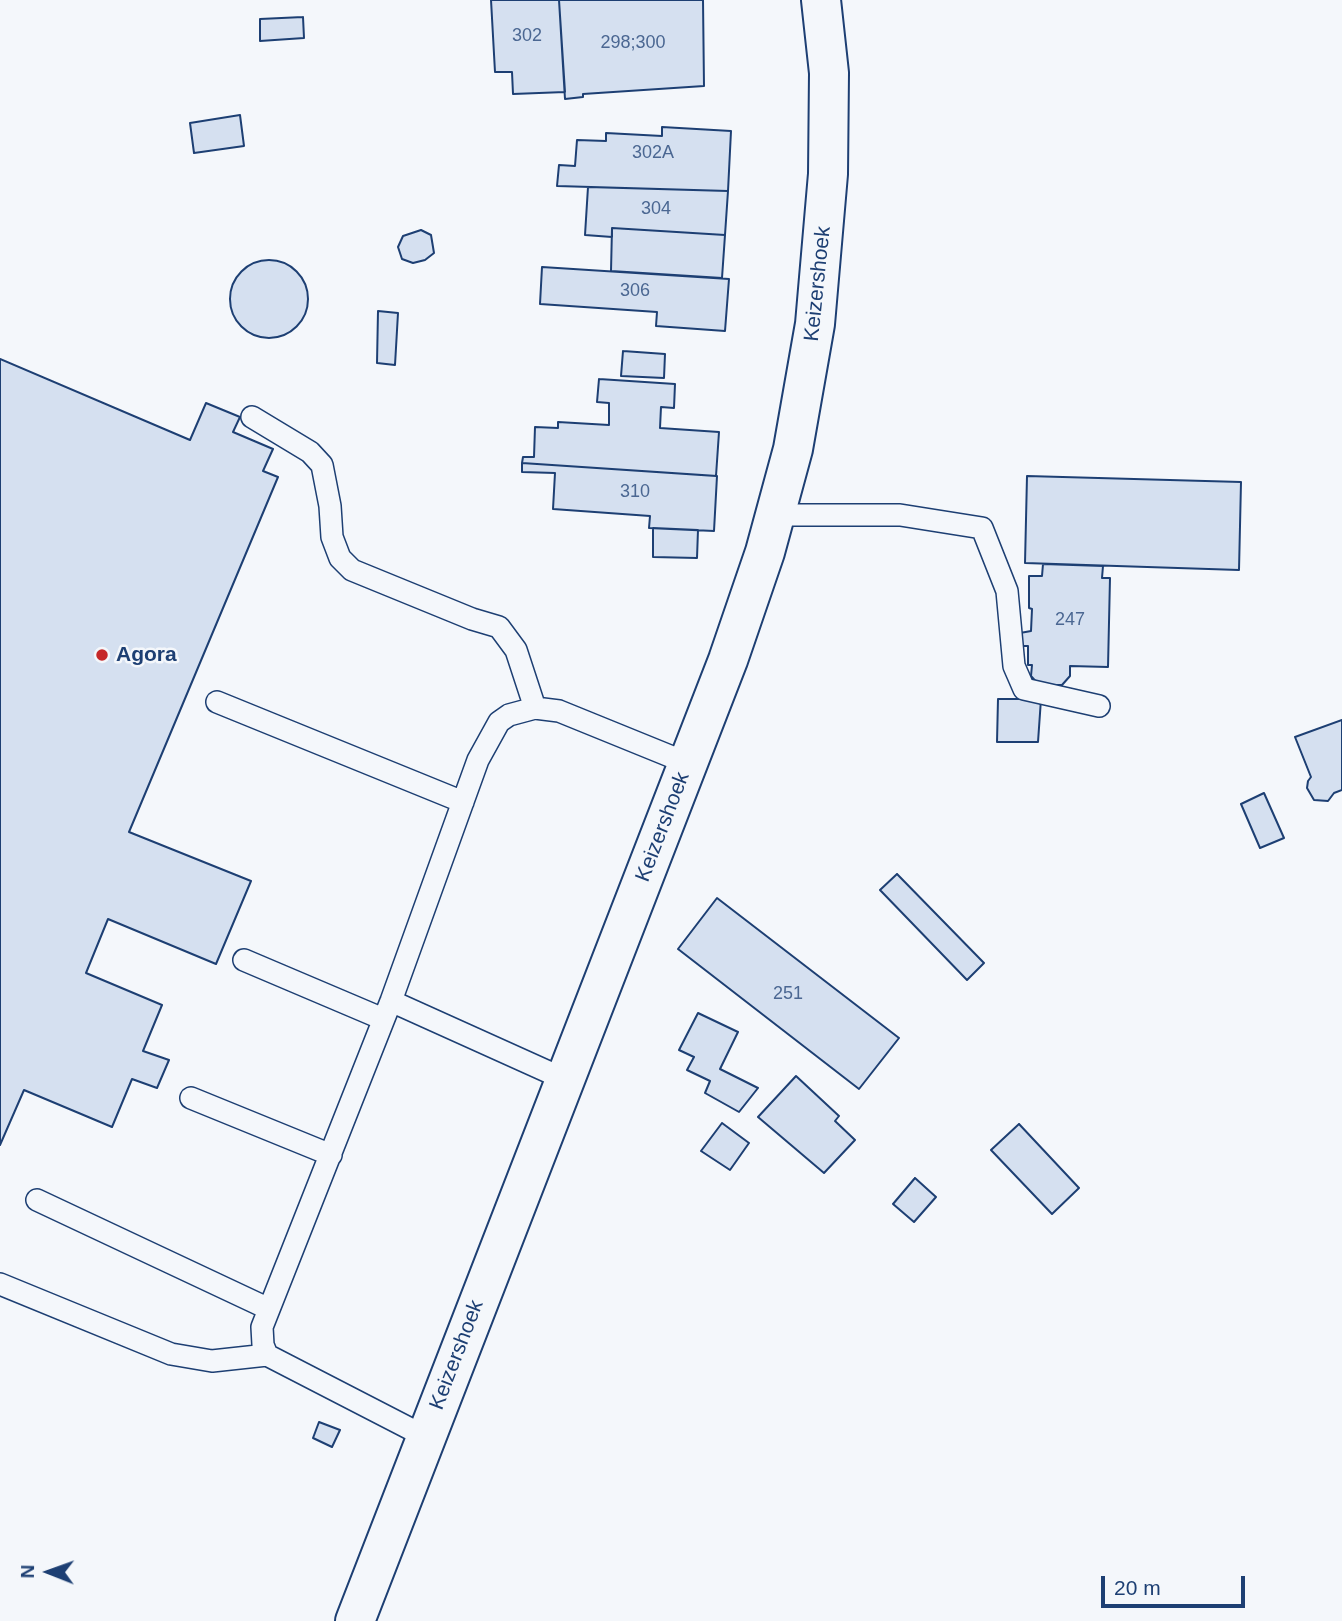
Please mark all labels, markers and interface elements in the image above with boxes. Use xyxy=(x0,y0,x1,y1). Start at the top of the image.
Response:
house number: 302 xyxy=(512,25,542,47)
house number: 298;300 xyxy=(600,32,666,54)
house number: 302A xyxy=(632,142,674,164)
house number: 304 xyxy=(641,198,671,220)
street label: Keizershoek xyxy=(799,225,837,343)
house number: 306 xyxy=(620,280,650,302)
house number: 310 xyxy=(620,481,650,503)
house number: 247 xyxy=(1055,609,1085,631)
place label: Agora xyxy=(116,642,177,668)
marker: Agora xyxy=(94,647,110,663)
street label: Keizershoek xyxy=(631,769,695,885)
house number: 251 xyxy=(773,983,803,1005)
street label: Keizershoek xyxy=(425,1297,489,1413)
north arrow xyxy=(14,1537,84,1607)
scale bar xyxy=(1104,1562,1248,1606)
text: N xyxy=(17,1565,38,1579)
text: 20 m xyxy=(1114,1576,1161,1599)

